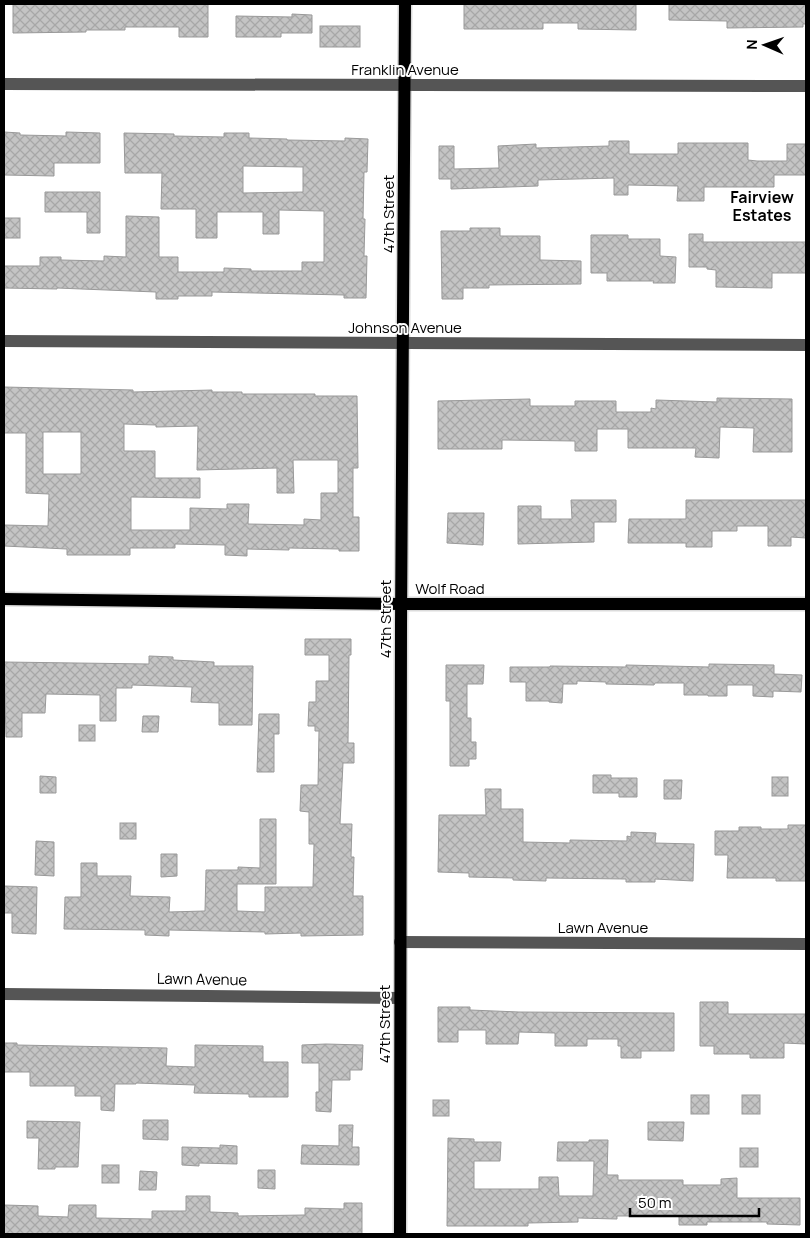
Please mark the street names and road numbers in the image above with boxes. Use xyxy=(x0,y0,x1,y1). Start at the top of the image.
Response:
street label: Franklin Avenue xyxy=(351,59,459,80)
street label: 47th Street xyxy=(378,175,399,253)
street label: Johnson Avenue xyxy=(348,317,462,338)
street label: Wolf Road xyxy=(415,578,485,599)
street label: 47th Street xyxy=(375,580,396,658)
street label: Lawn Avenue xyxy=(558,917,648,938)
street label: Lawn Avenue xyxy=(157,968,248,990)
street label: 47th Street xyxy=(374,985,395,1063)

